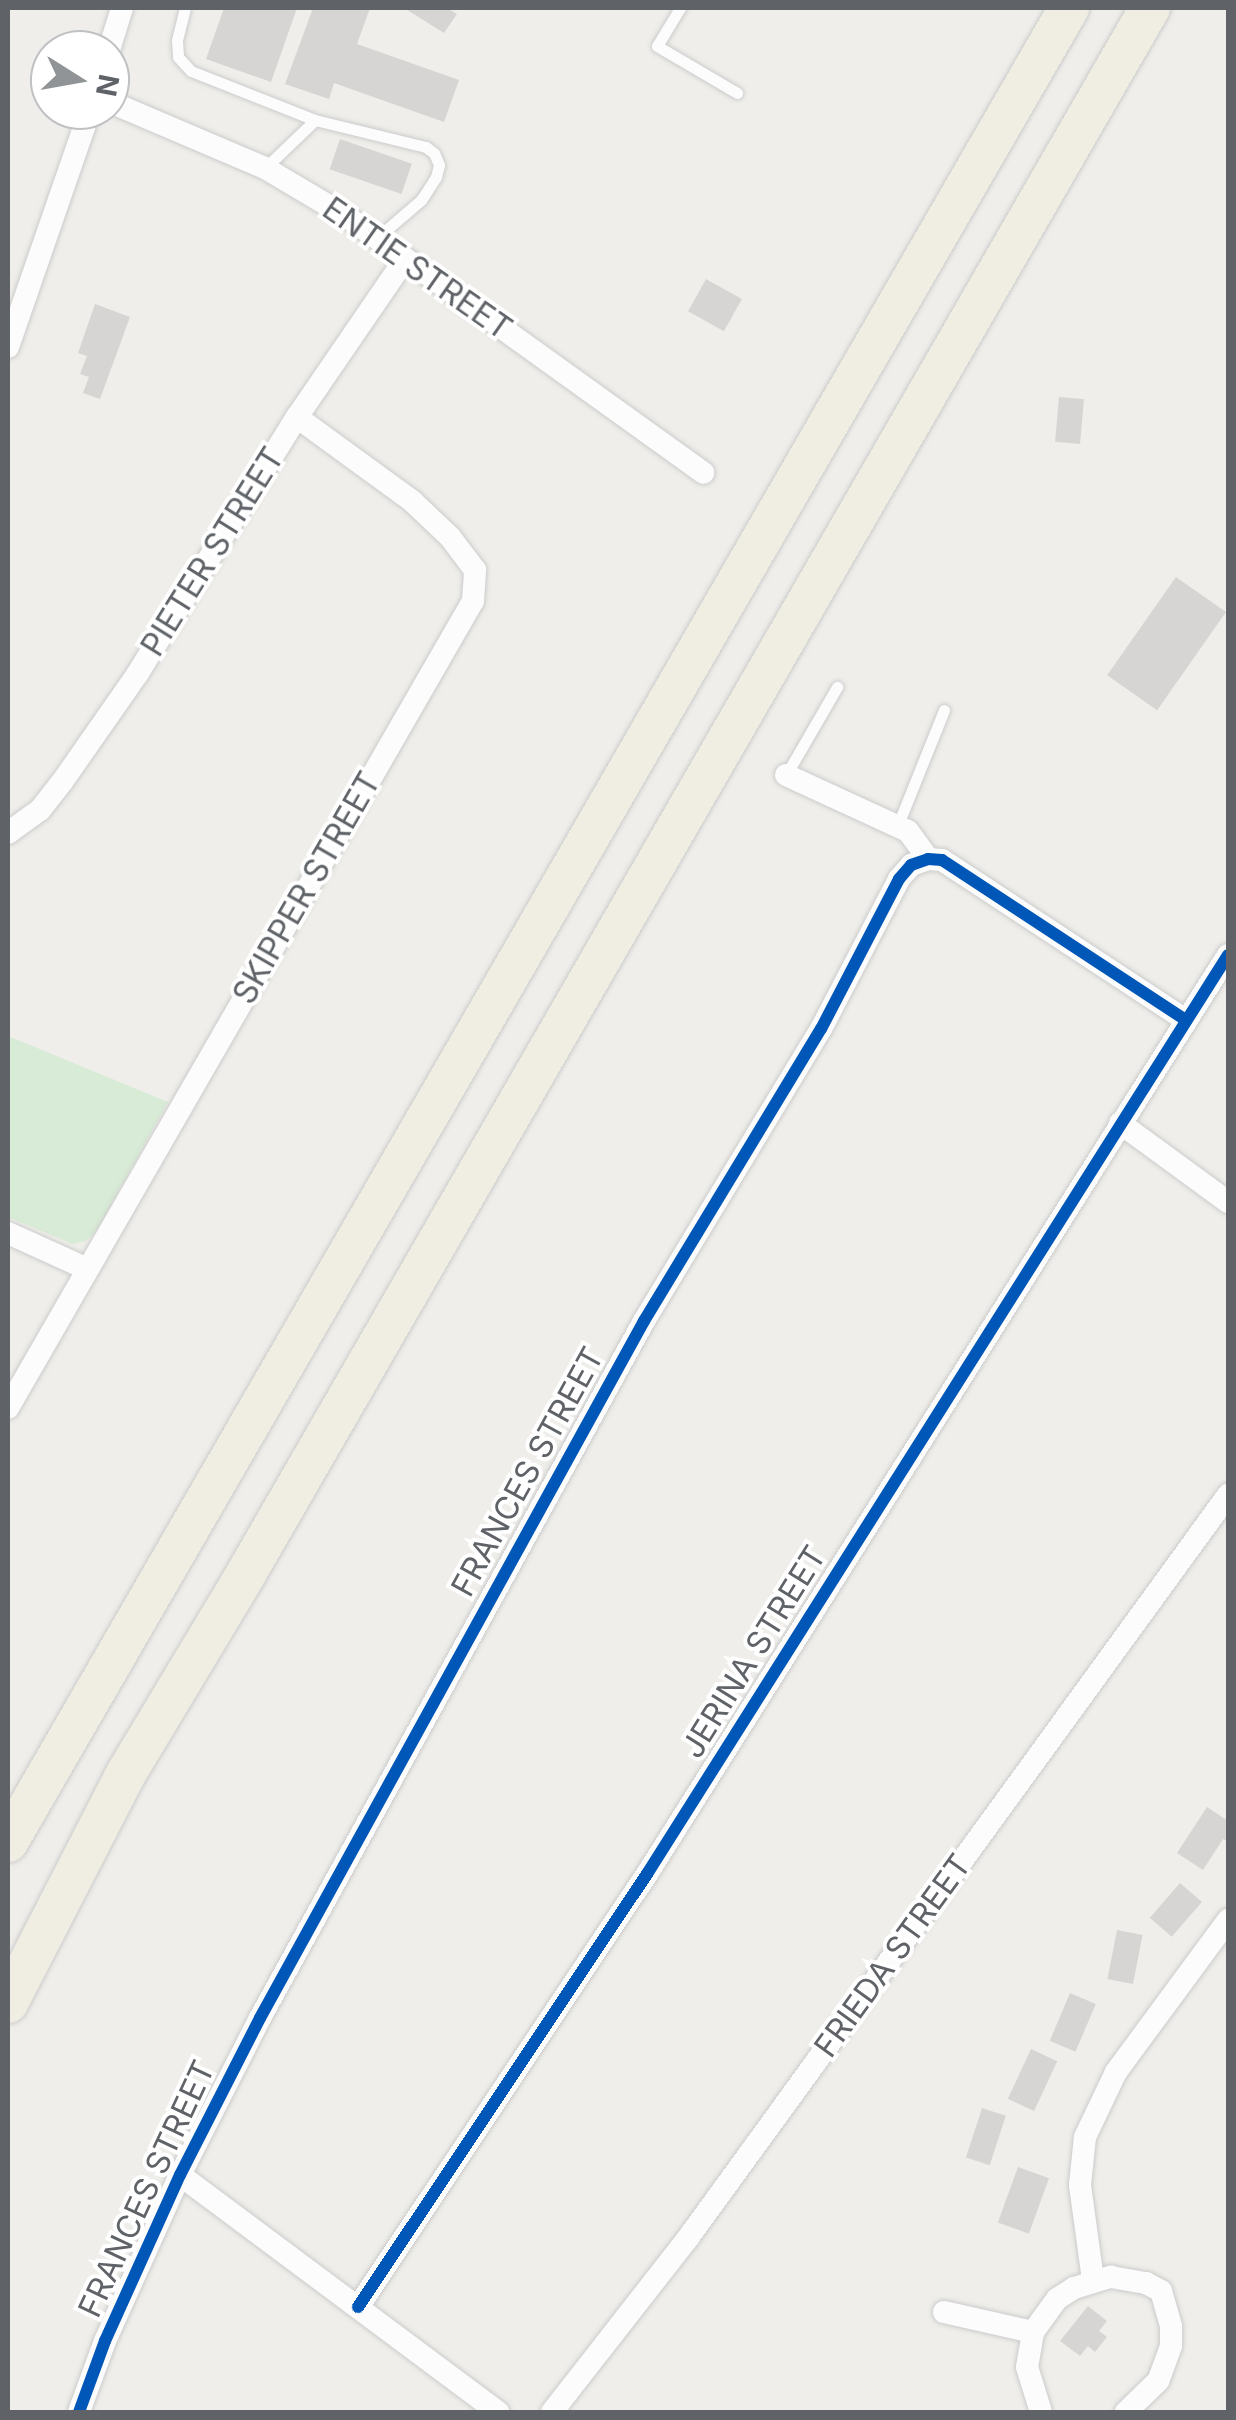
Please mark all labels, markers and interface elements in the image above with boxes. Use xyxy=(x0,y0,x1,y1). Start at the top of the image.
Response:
north arrow xyxy=(30,30,130,130)
text: N xyxy=(89,72,126,99)
street label: ENTIE STREET xyxy=(315,190,519,348)
street label: PIETER STREET xyxy=(133,441,293,663)
street label: SKIPPER STREET xyxy=(225,765,389,1011)
street label: FRANCES STREET xyxy=(444,1341,612,1603)
street label: JERINA STREET xyxy=(673,1539,835,1765)
street label: FRIEDA STREET xyxy=(807,1847,979,2065)
street label: FRANCES STREET xyxy=(71,2055,223,2323)

